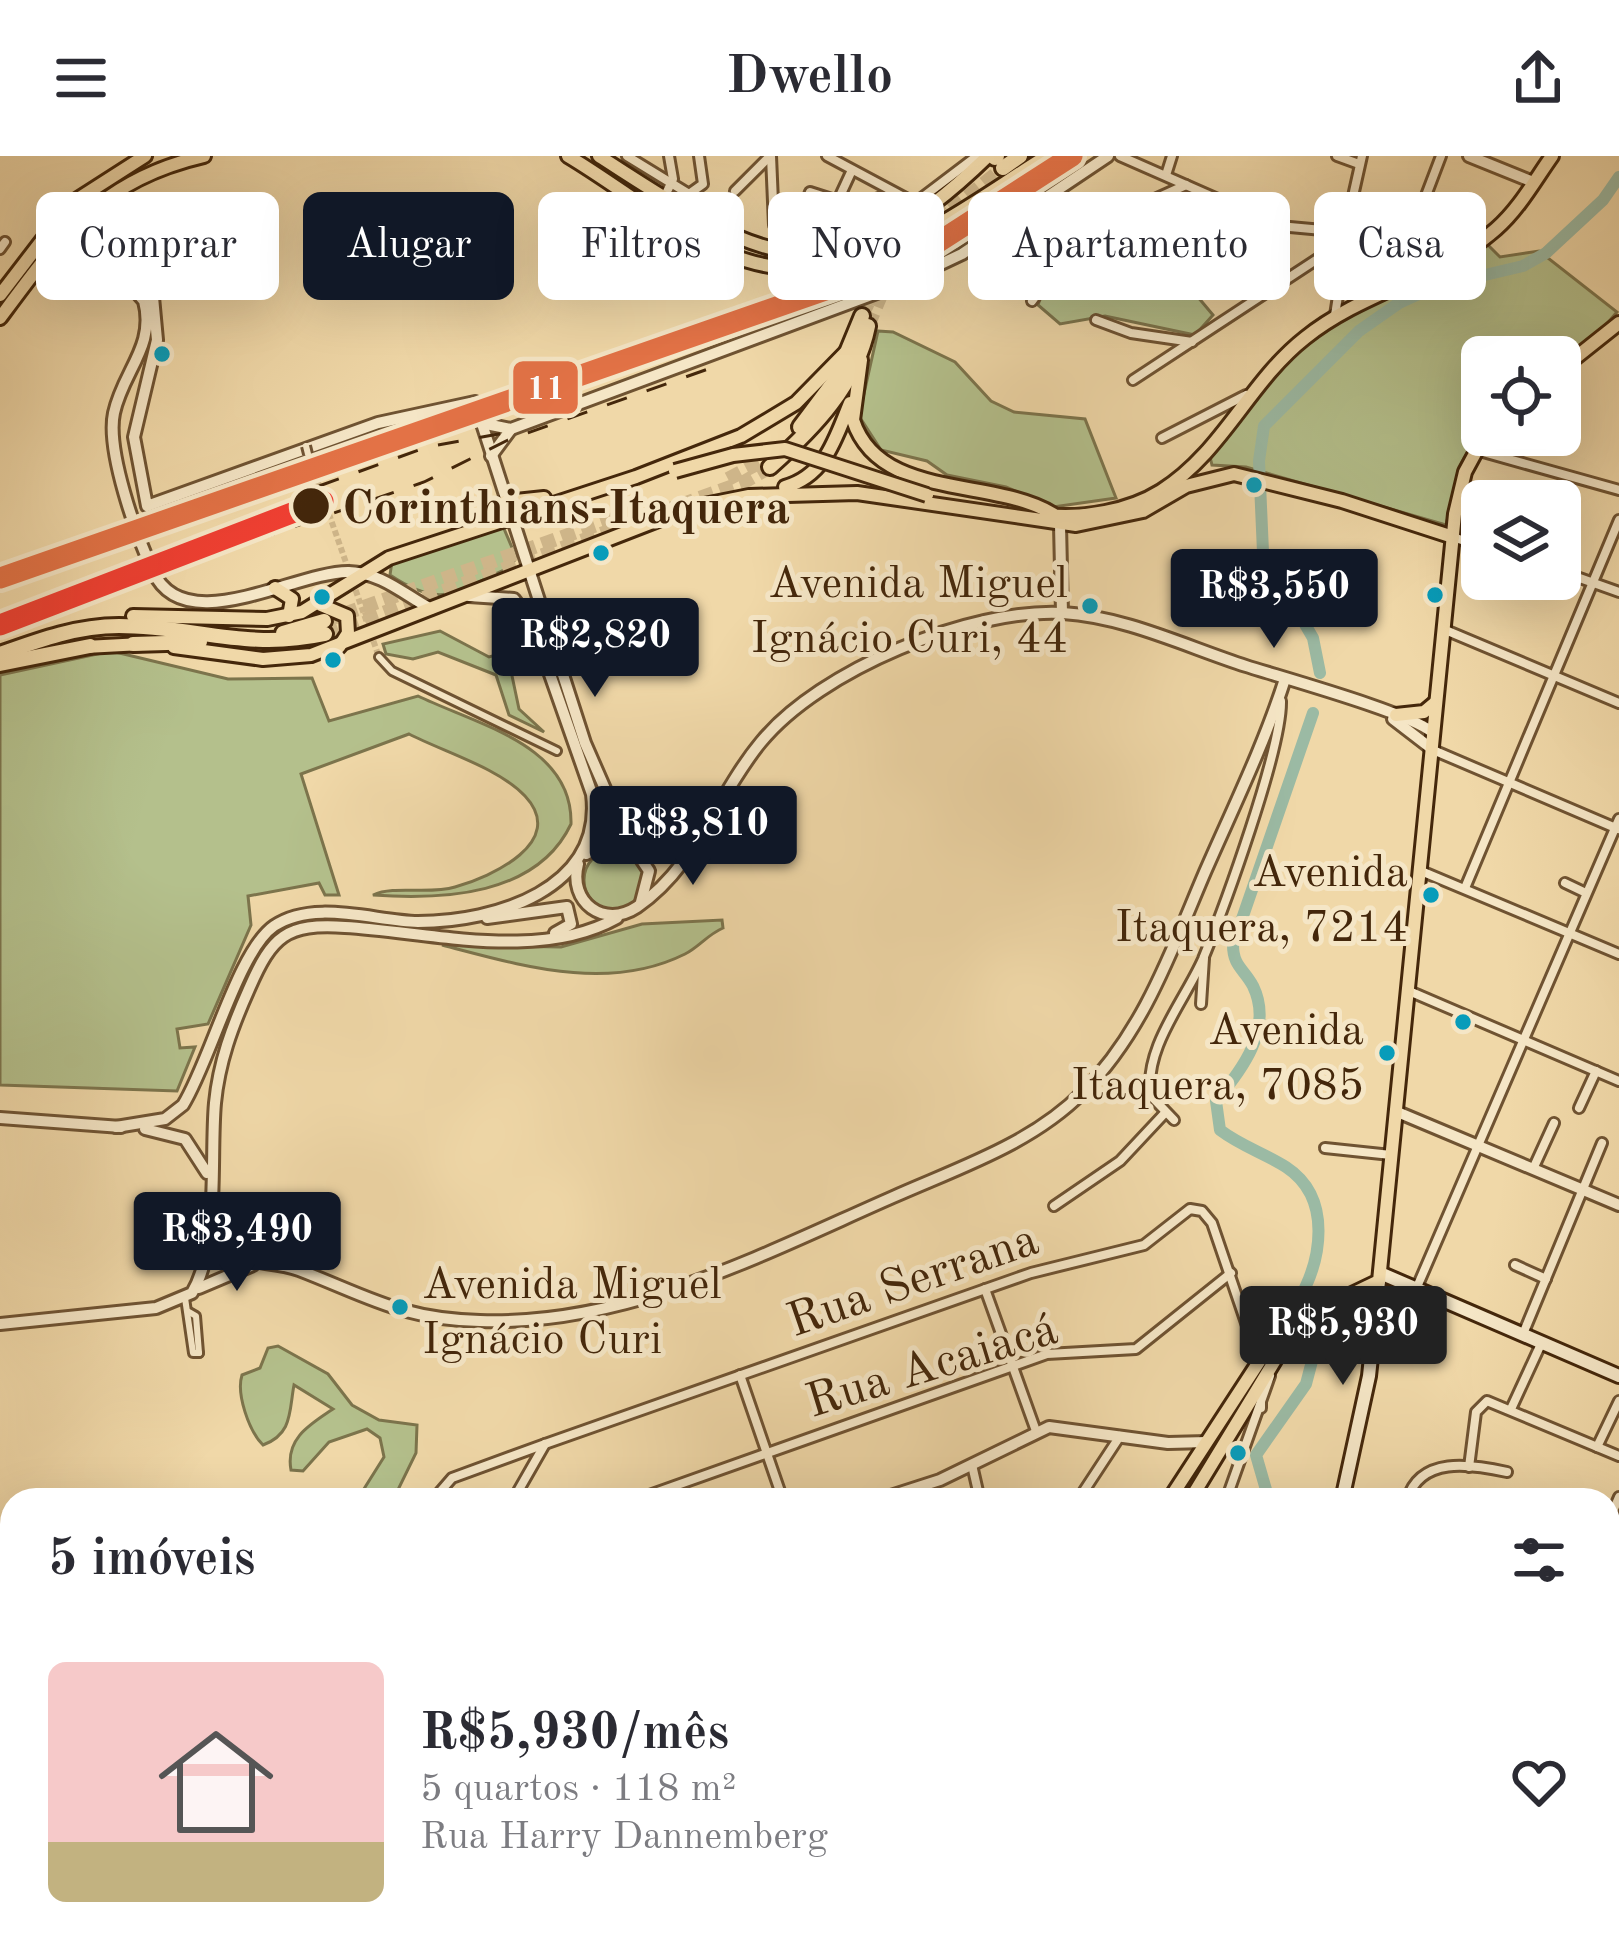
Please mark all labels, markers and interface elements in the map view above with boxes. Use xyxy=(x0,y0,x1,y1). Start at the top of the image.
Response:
icon: menu xyxy=(48,45,114,111)
icon: share xyxy=(1505,45,1571,111)
text: Dwello xyxy=(726,51,893,105)
chip: Comprar xyxy=(36,192,279,300)
chip: Alugar xyxy=(303,192,514,300)
chip: Filtros xyxy=(538,192,744,300)
chip: Novo xyxy=(768,192,944,300)
chip: Apartamento xyxy=(968,192,1290,300)
chip: Casa xyxy=(1314,192,1486,300)
map controls xyxy=(1461,336,1581,600)
button: locate xyxy=(1461,336,1581,456)
unlabelled marker xyxy=(151,343,173,365)
line badge: 11 xyxy=(511,359,580,416)
text: 11 xyxy=(527,374,565,407)
unlabelled marker xyxy=(1243,474,1265,496)
button: layers xyxy=(1461,480,1581,600)
marker: Corinthians-Itaquera xyxy=(290,485,332,527)
place label: Corinthians-Itaquera xyxy=(342,486,790,534)
unlabelled marker xyxy=(590,542,612,564)
pin: R$3,550 xyxy=(1163,549,1385,651)
place label: Avenida Miguel Ignácio Curi, 44 xyxy=(751,563,1068,663)
text: R$3,550 xyxy=(1198,568,1350,607)
unlabelled marker xyxy=(1424,584,1446,606)
unlabelled marker xyxy=(311,586,333,608)
marker: Avenida Miguel Ignácio Curi, 44 xyxy=(1079,595,1101,617)
pin: R$2,820 xyxy=(484,598,706,700)
text: R$2,820 xyxy=(519,617,671,656)
unlabelled marker xyxy=(322,649,344,671)
pin: R$3,810 xyxy=(582,786,804,888)
text: R$3,810 xyxy=(617,805,769,844)
place label: Avenida Itaquera, 7214 xyxy=(1115,852,1408,952)
marker: Avenida Itaquera, 7214 xyxy=(1420,884,1442,906)
place label: Avenida Itaquera, 7085 xyxy=(1071,1010,1364,1110)
unlabelled marker xyxy=(1452,1011,1474,1033)
marker: Avenida Itaquera, 7085 xyxy=(1376,1042,1398,1064)
pin: R$3,490 xyxy=(126,1192,348,1294)
text: R$3,490 xyxy=(161,1211,313,1250)
street label: Rua Serrana xyxy=(782,1216,1045,1347)
place label: Avenida Miguel Ignácio Curi xyxy=(422,1264,722,1364)
pin: R$5,930 xyxy=(1232,1286,1454,1388)
marker: Avenida Miguel Ignácio Curi xyxy=(389,1296,411,1318)
text: R$5,930 xyxy=(1267,1305,1419,1344)
street label: Rua Acaiacá xyxy=(801,1306,1063,1428)
unlabelled marker xyxy=(1227,1442,1249,1464)
icon: filters xyxy=(1506,1527,1572,1593)
text: 5 imóveis xyxy=(48,1535,255,1586)
text: R$5,930/mês xyxy=(420,1709,729,1760)
icon: home xyxy=(144,1710,288,1854)
icon: heart xyxy=(1506,1749,1572,1815)
text: 5 quartos · 118 m² xyxy=(420,1770,736,1809)
text: Rua Harry Dannemberg xyxy=(420,1818,828,1857)

